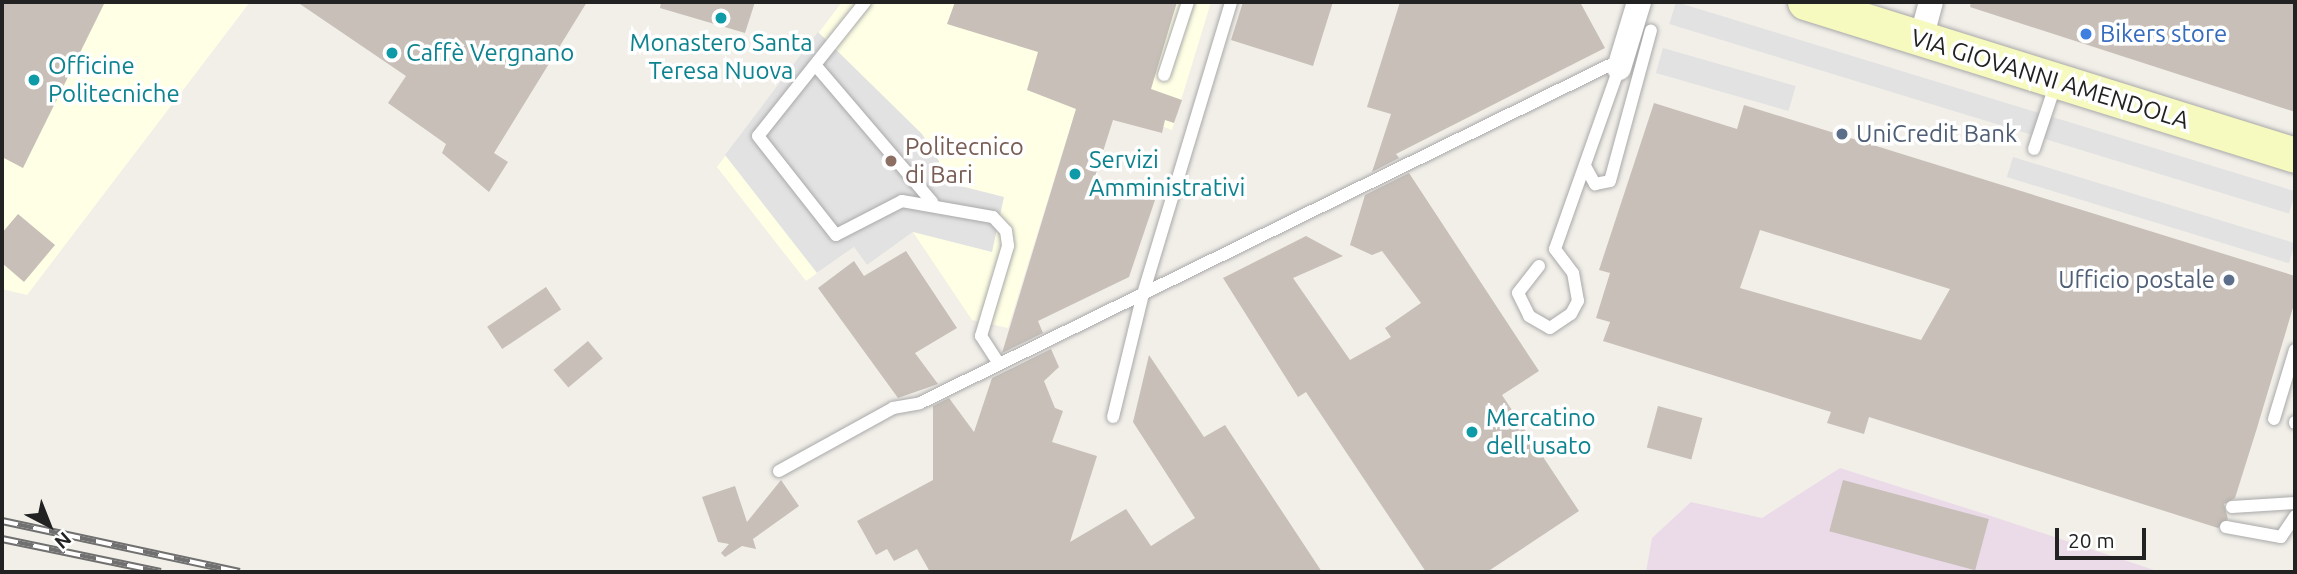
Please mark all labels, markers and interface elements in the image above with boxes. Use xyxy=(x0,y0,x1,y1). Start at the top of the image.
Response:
marker: Monastero Santa Teresa Nuova xyxy=(713,10,729,26)
place label: Bikers store xyxy=(2100,20,2227,48)
street label: VIA GIOVANNI AMENDOLA xyxy=(1907,23,2193,135)
marker: Bikers store xyxy=(2078,26,2094,42)
place label: Monastero Santa Teresa Nuova xyxy=(630,29,812,85)
place label: Caffè Vergnano xyxy=(406,39,574,67)
marker: Caffè Vergnano xyxy=(384,45,400,61)
place label: Officine Politecniche xyxy=(48,52,180,108)
marker: Officine Politecniche xyxy=(26,72,42,88)
place label: UniCredit Bank xyxy=(1856,120,2017,148)
marker: UniCredit Bank xyxy=(1834,126,1850,142)
place label: Politecnico di Bari xyxy=(905,133,1024,189)
place label: Servizi Amministrativi xyxy=(1089,146,1245,202)
marker: Politecnico di Bari xyxy=(883,153,899,169)
marker: Servizi Amministrativi xyxy=(1067,166,1083,182)
place label: Ufficio postale xyxy=(2058,266,2215,294)
marker: Ufficio postale xyxy=(2221,272,2237,288)
place label: Mercatino dell'usato xyxy=(1486,404,1596,460)
marker: Mercatino dell'usato xyxy=(1464,424,1480,440)
north arrow xyxy=(14,490,84,560)
scale bar xyxy=(2059,514,2150,558)
text: N xyxy=(50,528,76,554)
text: 20 m xyxy=(2068,528,2115,552)

